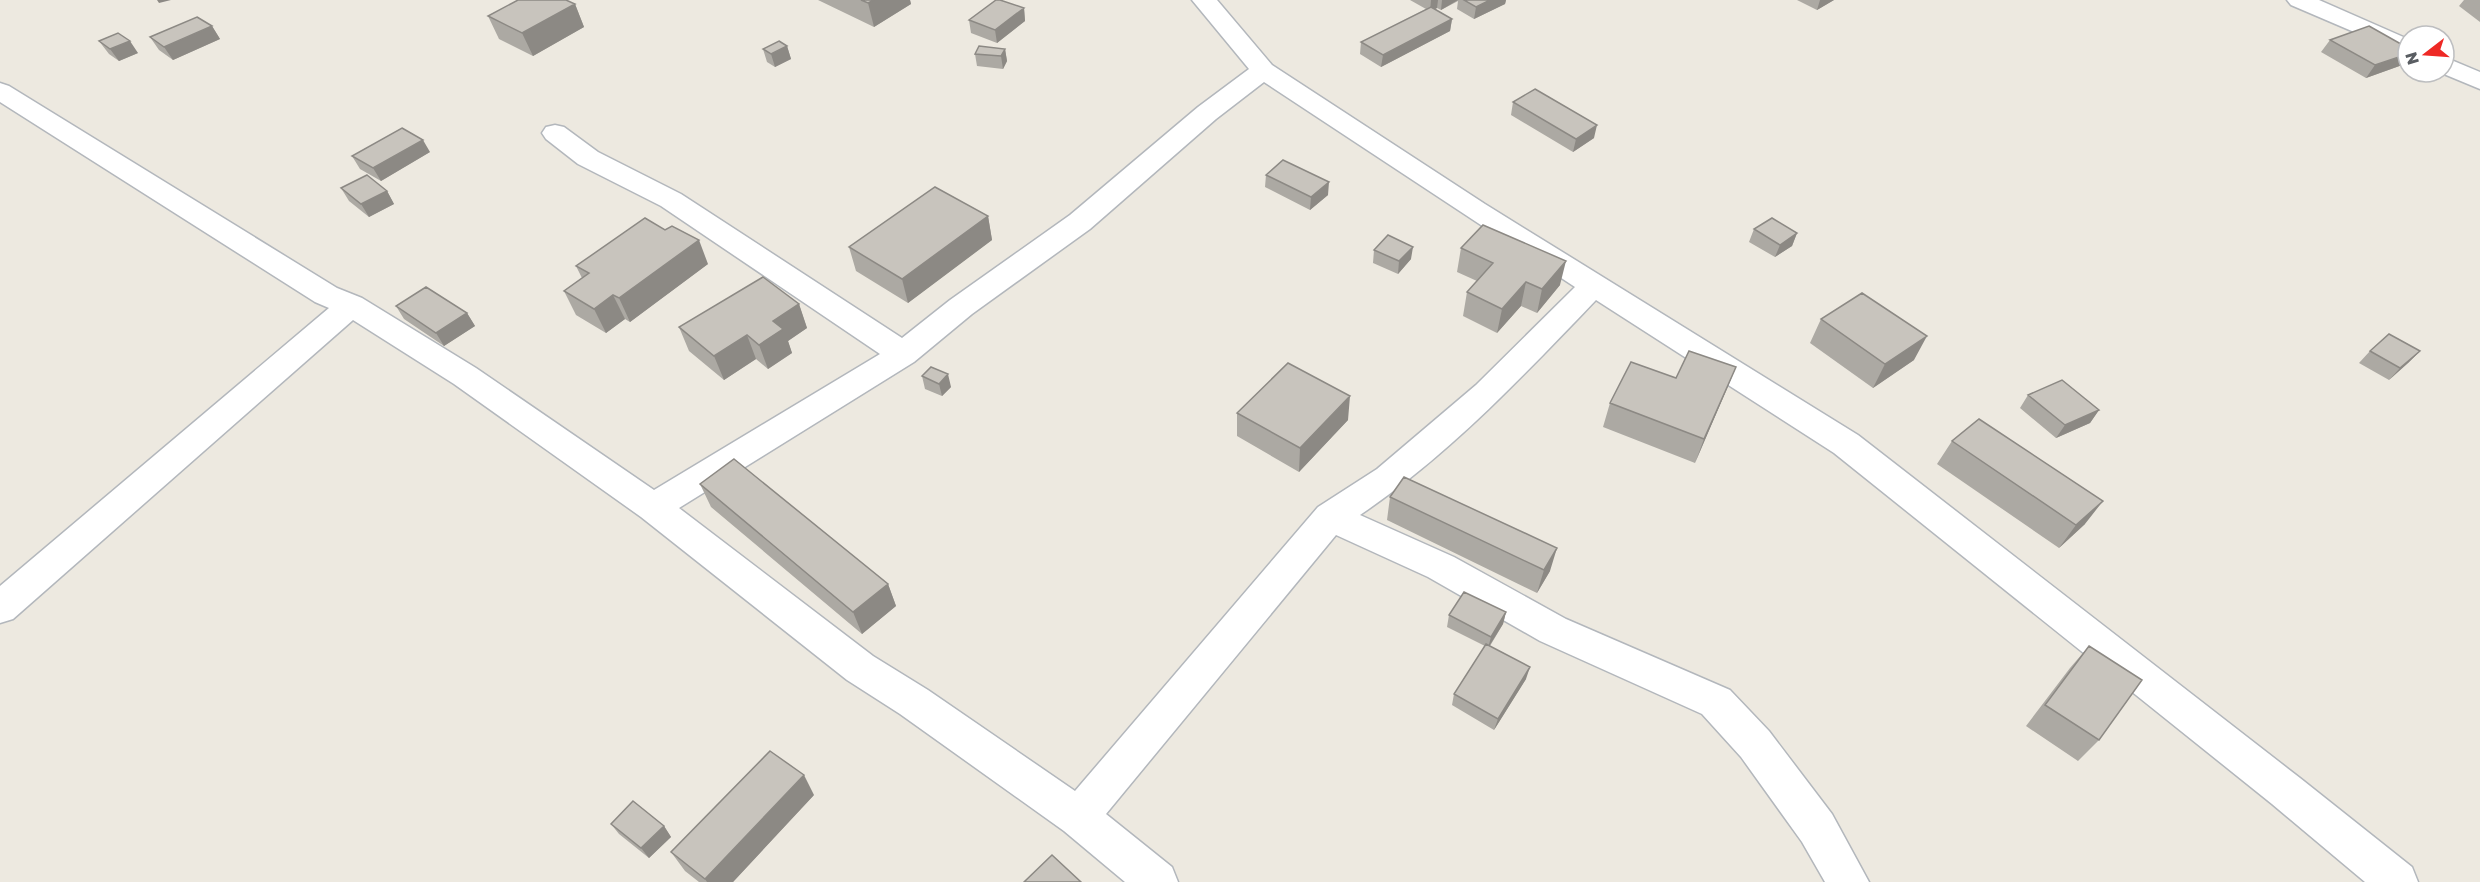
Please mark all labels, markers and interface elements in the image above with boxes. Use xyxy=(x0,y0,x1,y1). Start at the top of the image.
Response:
north arrow xyxy=(2396,24,2456,84)
text: N xyxy=(2400,50,2423,67)

